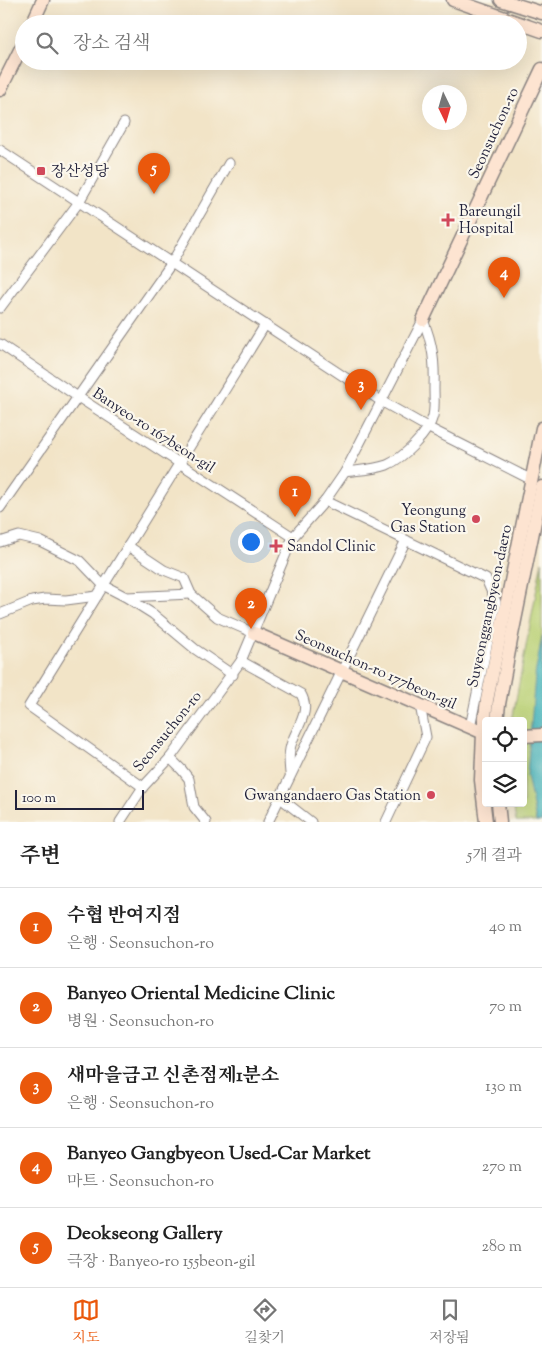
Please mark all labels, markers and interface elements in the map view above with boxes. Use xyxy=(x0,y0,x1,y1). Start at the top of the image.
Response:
search box xyxy=(15,15,527,70)
icon: search xyxy=(33,29,61,57)
text: 장소 검색 xyxy=(73,31,150,58)
street label: Seonsuchon-ro xyxy=(464,84,525,183)
north arrow xyxy=(422,85,467,130)
pin: 5 xyxy=(138,153,170,194)
place label: 장산성당 xyxy=(51,162,109,183)
marker: 장산성당 xyxy=(35,165,47,177)
place label: Bareungil Hospital xyxy=(459,202,521,240)
marker: Bareungil Hospital xyxy=(441,213,455,227)
pin: 4 xyxy=(488,257,520,298)
pin: 3 xyxy=(345,369,377,410)
street label: Banyeo-ro 167beon-gil xyxy=(88,384,219,479)
pin: 1 xyxy=(279,476,311,517)
place label: Yeongung Gas Station xyxy=(391,501,466,539)
marker: Yeongung Gas Station xyxy=(470,513,482,525)
street label: Suyeonggangbyeon-daero xyxy=(463,523,518,690)
your location xyxy=(238,529,264,555)
place label: Sandol Clinic xyxy=(287,537,376,558)
marker: Sandol Clinic xyxy=(269,539,283,553)
pin: 2 xyxy=(235,588,267,629)
street label: Seonsuchon-ro 177beon-gil xyxy=(291,625,460,716)
street label: Seonsuchon-ro xyxy=(129,687,207,777)
map controls xyxy=(482,717,527,807)
button: locate xyxy=(482,717,527,762)
button: layers xyxy=(482,762,527,807)
place label: Gwangandaero Gas Station xyxy=(244,786,421,807)
scale bar xyxy=(15,787,144,810)
text: 100 m xyxy=(22,789,56,809)
marker: Gwangandaero Gas Station xyxy=(425,789,437,801)
text: 주변 xyxy=(20,842,61,872)
text: 5개 결과 xyxy=(467,845,522,868)
text: 수협 반여지점 xyxy=(67,903,181,930)
text: 1 xyxy=(33,916,39,939)
text: 40 m xyxy=(489,916,522,939)
text: 은행 · Seonsuchon-ro xyxy=(67,933,214,956)
text: Banyeo Oriental Medicine Clinic xyxy=(67,981,335,1008)
text: 2 xyxy=(32,996,40,1019)
text: 70 m xyxy=(489,996,522,1019)
text: 병원 · Seonsuchon-ro xyxy=(67,1011,214,1034)
text: 새마을금고 신촌점제1분소 xyxy=(67,1063,279,1090)
text: 3 xyxy=(33,1076,39,1099)
text: 130 m xyxy=(485,1076,522,1099)
text: 은행 · Seonsuchon-ro xyxy=(67,1093,214,1116)
text: Banyeo Gangbyeon Used-Car Market xyxy=(67,1141,370,1168)
text: 4 xyxy=(32,1156,40,1179)
text: 270 m xyxy=(482,1156,522,1179)
text: 마트 · Seonsuchon-ro xyxy=(67,1171,214,1194)
text: Deokseong Gallery xyxy=(67,1221,223,1248)
text: 5 xyxy=(33,1236,39,1259)
text: 280 m xyxy=(481,1236,522,1259)
text: 극장 · Banyeo-ro 155beon-gil xyxy=(67,1251,256,1274)
tab: 지도 xyxy=(72,1296,100,1349)
tab: 길찾기 xyxy=(244,1296,285,1349)
tab: 저장됨 xyxy=(429,1296,470,1349)

